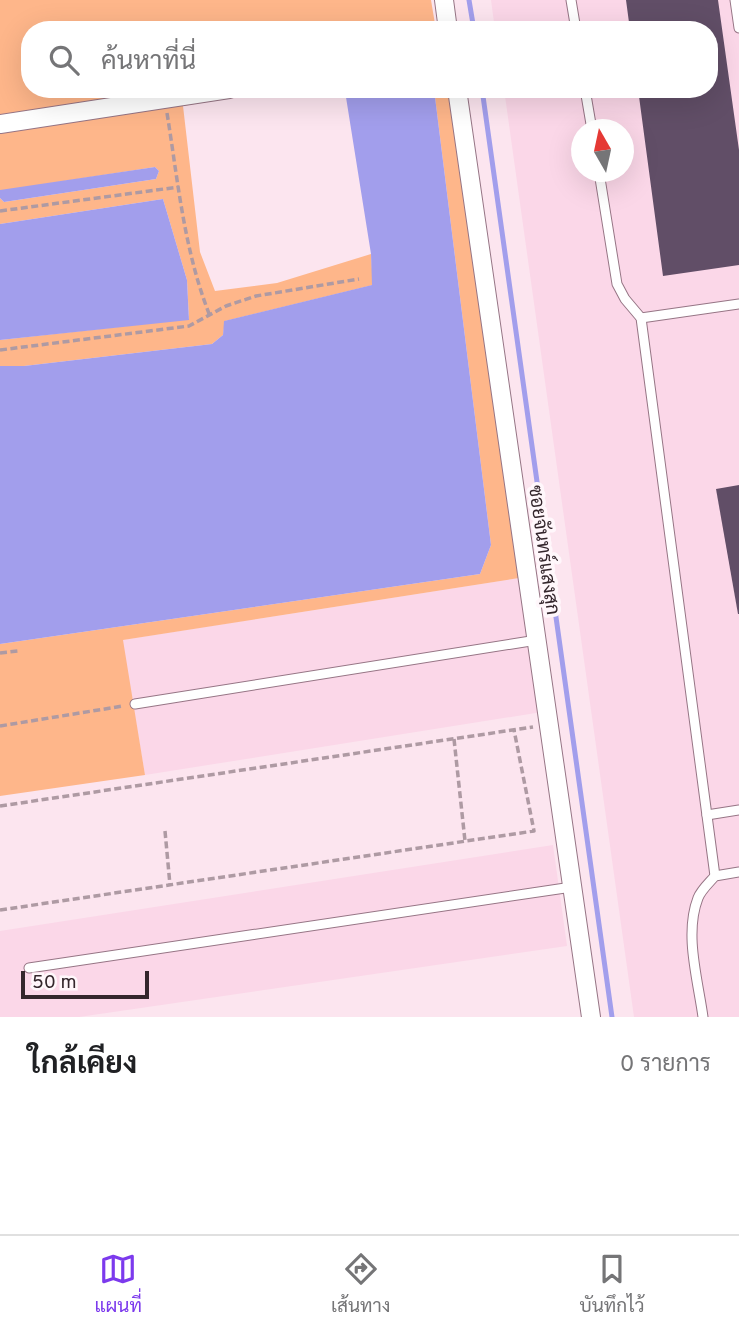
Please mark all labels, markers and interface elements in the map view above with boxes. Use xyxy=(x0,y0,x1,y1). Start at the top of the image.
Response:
search box xyxy=(21,21,718,98)
icon: search xyxy=(45,41,83,79)
text: ค้นหาที่นี่ xyxy=(101,46,196,79)
north arrow xyxy=(571,119,634,182)
street label: ซอยจันทร์แสงสุก xyxy=(522,484,566,617)
scale bar xyxy=(21,968,149,1000)
text: 50 m xyxy=(32,971,77,995)
text: ใกล้เคียง xyxy=(28,1047,137,1084)
text: 0 รายการ xyxy=(620,1051,711,1080)
tab: แผนที่ xyxy=(95,1250,142,1319)
tab: เส้นทาง xyxy=(331,1250,390,1319)
tab: บันทึกไว้ xyxy=(579,1250,644,1319)

